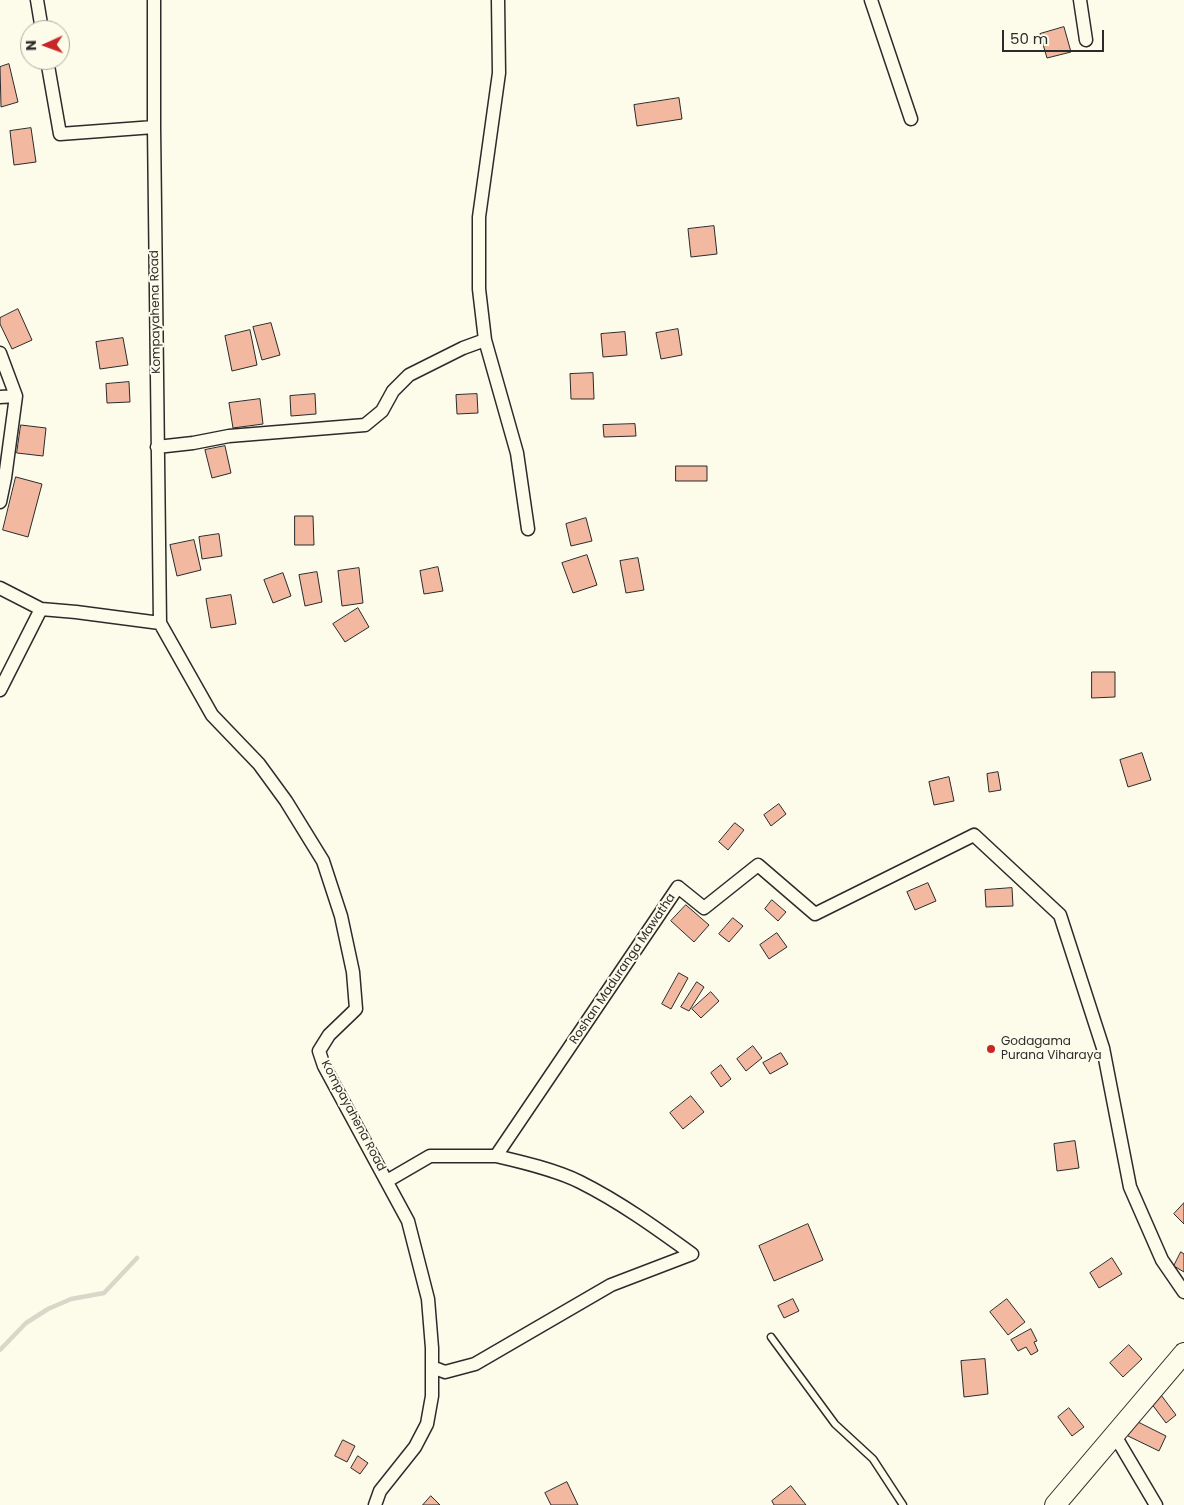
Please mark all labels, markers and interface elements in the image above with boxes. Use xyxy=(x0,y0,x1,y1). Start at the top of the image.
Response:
north arrow xyxy=(20,20,70,70)
scale bar xyxy=(1004,20,1106,52)
text: 50 m xyxy=(1010,28,1048,49)
text: N xyxy=(21,40,41,51)
street label: Kompayahena Road xyxy=(148,250,164,374)
street label: Roshan Maduranga Mawatha xyxy=(567,891,679,1047)
place label: Godagama Purana Viharaya xyxy=(1001,1035,1102,1063)
marker: Godagama Purana Viharaya xyxy=(985,1043,997,1055)
street label: Kompayahena Road xyxy=(318,1058,388,1174)

